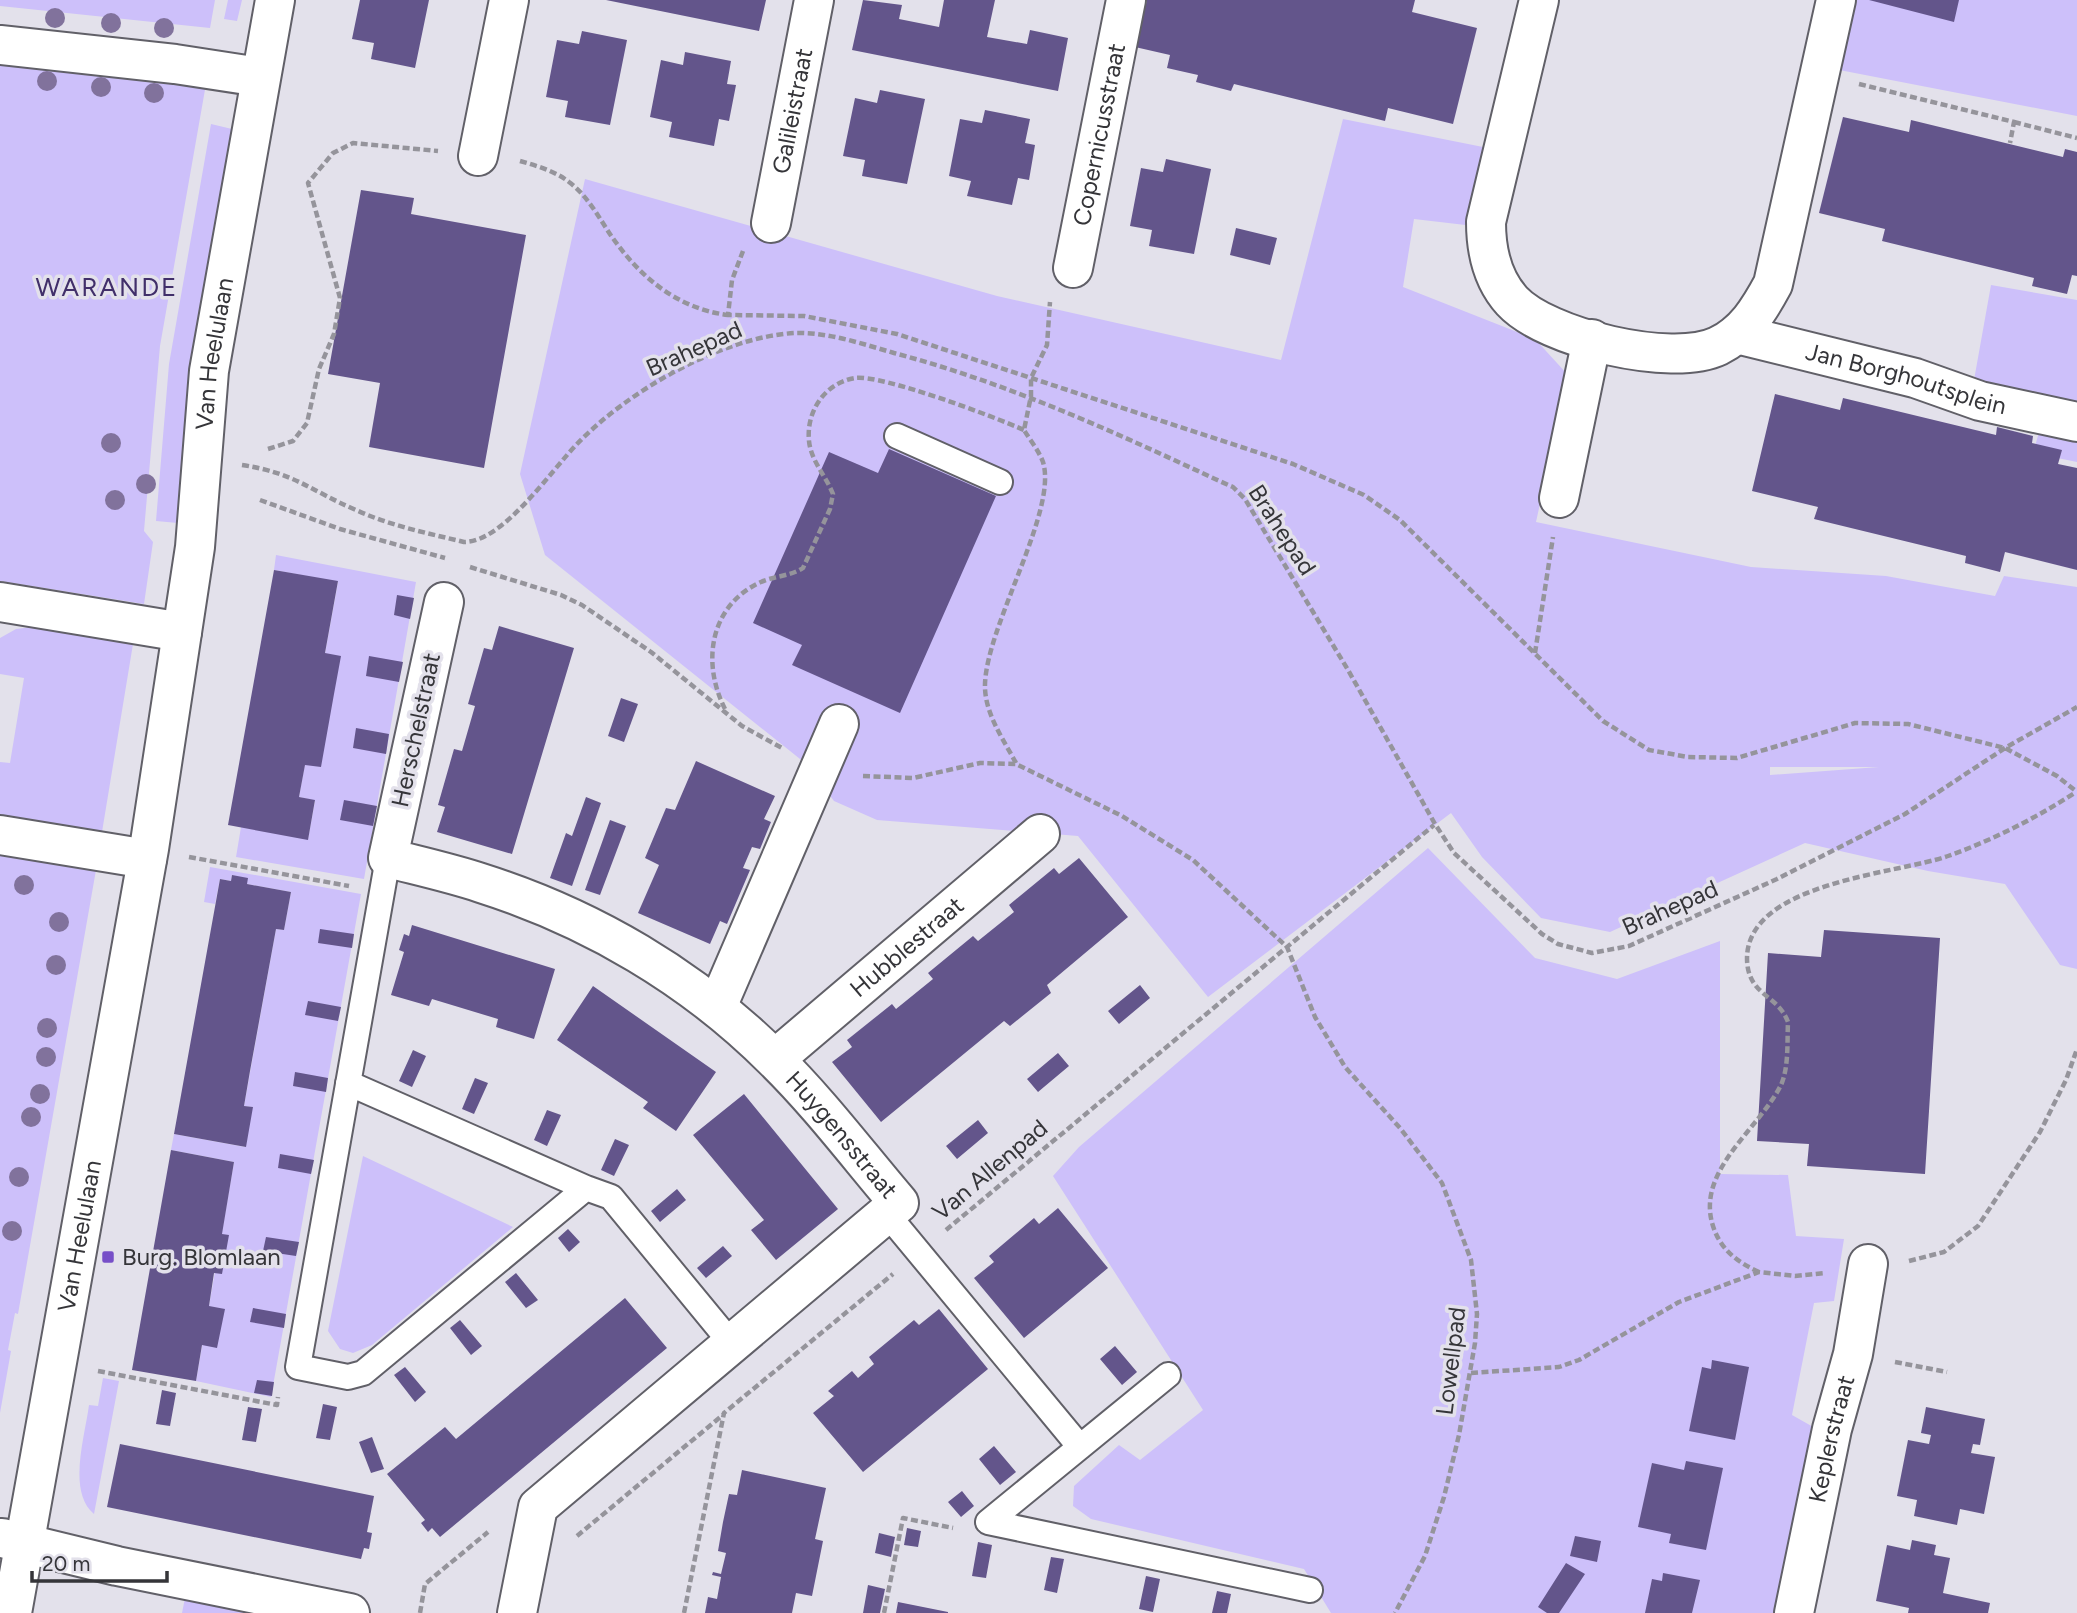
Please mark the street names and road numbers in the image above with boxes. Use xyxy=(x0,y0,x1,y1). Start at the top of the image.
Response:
street label: Copernicusstraat xyxy=(1067,41,1131,228)
street label: Galileistraat xyxy=(766,46,818,176)
street label: Van Heelulaan xyxy=(189,275,239,431)
street label: Brahepad xyxy=(641,315,746,383)
street label: Jan Borghoutsplein xyxy=(1803,337,2009,420)
street label: Brahepad xyxy=(1242,479,1322,580)
street label: Herschelstraat xyxy=(385,650,446,810)
street label: Brahepad xyxy=(1617,874,1722,942)
street label: Hubblestraat xyxy=(844,890,969,1003)
street label: Huygensstraat xyxy=(780,1065,904,1204)
street label: Van Allenpad xyxy=(926,1113,1053,1226)
street label: Van Heelulaan xyxy=(51,1158,107,1314)
street label: Lowellpad xyxy=(1429,1305,1472,1417)
street label: Keplerstraat xyxy=(1802,1372,1860,1505)

